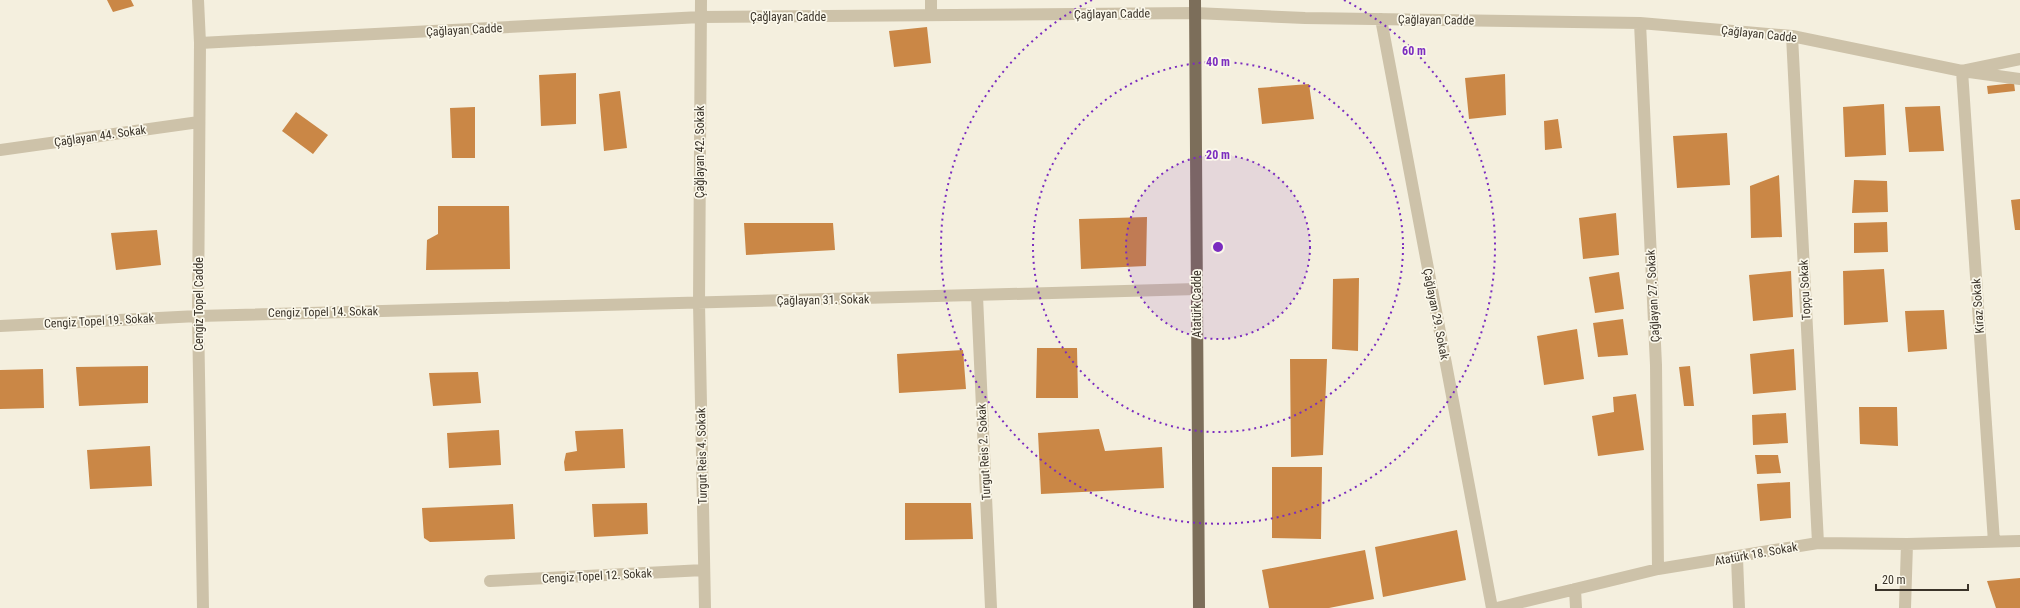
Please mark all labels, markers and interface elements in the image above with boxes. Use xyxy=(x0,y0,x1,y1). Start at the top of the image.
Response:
street label: Çağlayan Cadde xyxy=(1074,6,1151,22)
street label: Çağlayan Cadde xyxy=(750,10,826,24)
street label: Çağlayan Cadde xyxy=(1398,12,1475,28)
street label: Çağlayan Cadde xyxy=(426,21,503,39)
street label: Çağlayan Cadde xyxy=(1720,23,1798,45)
text: 60 m xyxy=(1402,44,1426,58)
text: 40 m xyxy=(1206,55,1230,69)
street label: Çağlayan 42. Sokak xyxy=(693,105,707,198)
street label: Çağlayan 44. Sokak xyxy=(53,123,147,149)
text: 20 m xyxy=(1206,148,1230,162)
centre of rings xyxy=(1211,240,1225,254)
street label: Çağlayan 27. Sokak xyxy=(1644,249,1662,343)
street label: Cengiz Topel Cadde xyxy=(192,257,206,351)
street label: Topçu Sokak xyxy=(1796,259,1814,321)
street label: Çağlayan 29. Sokak xyxy=(1420,267,1452,361)
street label: Atatürk Cadde xyxy=(1190,270,1204,338)
street label: Kiraz Sokak xyxy=(1969,277,1987,334)
street label: Çağlayan 31. Sokak xyxy=(777,292,870,308)
street label: Cengiz Topel 14. Sokak xyxy=(268,304,379,320)
street label: Cengiz Topel 19. Sokak xyxy=(44,311,155,331)
street label: Turgut Reis 2. Sokak xyxy=(974,403,994,501)
street label: Turgut Reis 4. Sokak xyxy=(694,407,710,504)
street label: Atatürk 18. Sokak xyxy=(1713,540,1799,568)
street label: Cengiz Topel 12. Sokak xyxy=(542,566,653,586)
scale bar xyxy=(1876,566,1968,592)
text: 20 m xyxy=(1882,573,1906,587)

